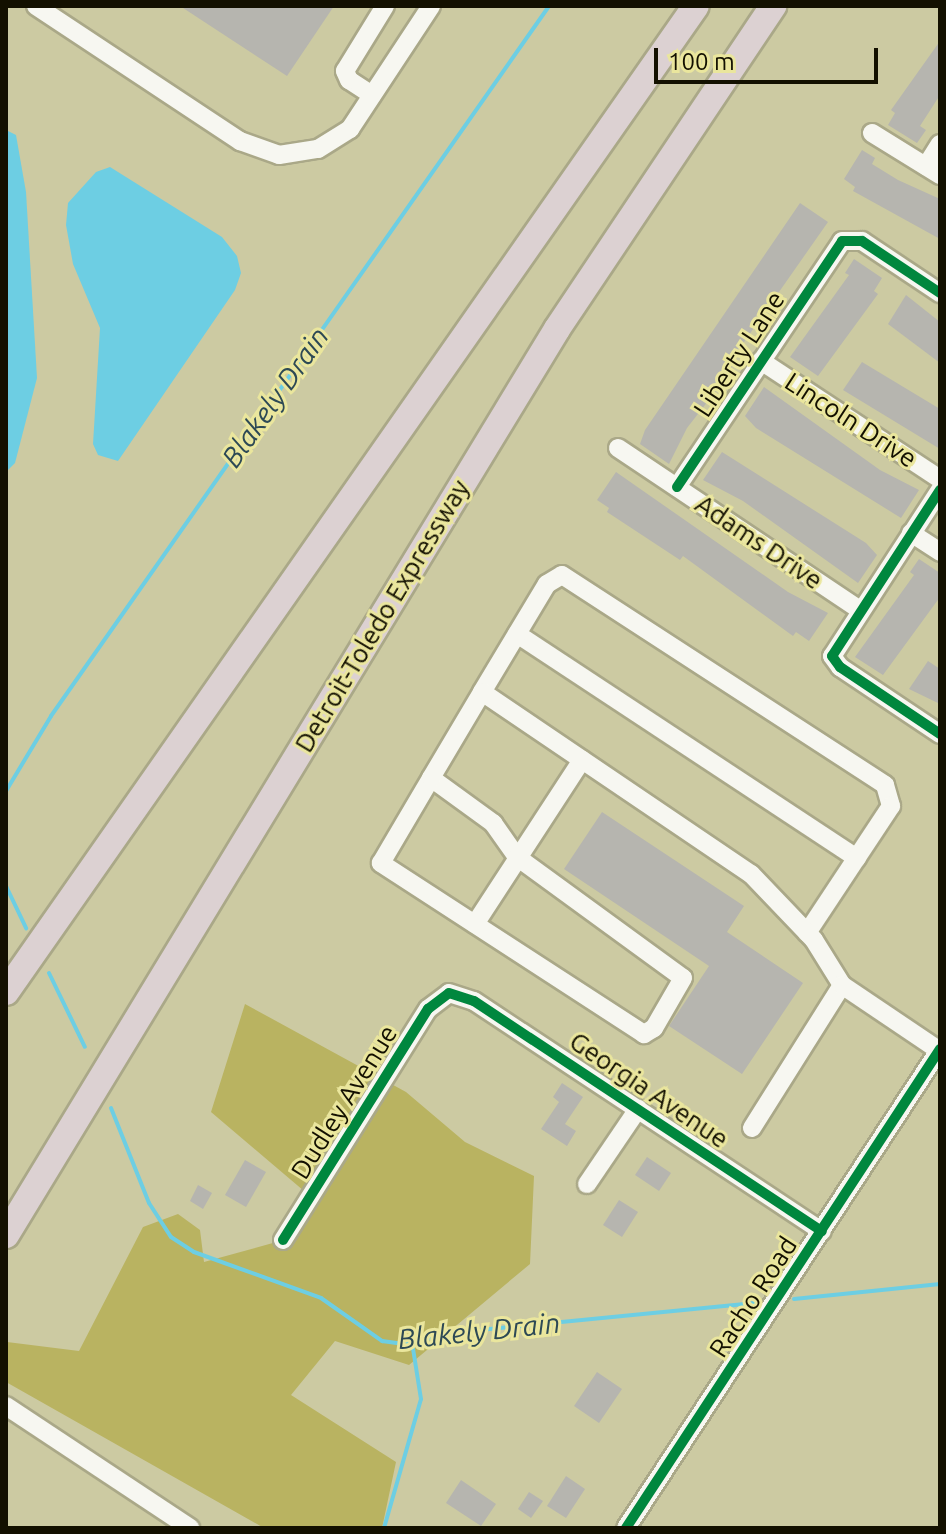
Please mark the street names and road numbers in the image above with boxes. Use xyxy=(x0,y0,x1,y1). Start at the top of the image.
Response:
street label: Liberty Lane xyxy=(687,285,791,423)
street label: Lincoln Drive xyxy=(779,366,923,474)
street label: Detroit-Toledo Expressway xyxy=(288,474,476,758)
street label: Adams Drive xyxy=(690,488,828,596)
street label: Dudley Avenue xyxy=(284,1019,404,1185)
street label: Georgia Avenue xyxy=(564,1025,734,1155)
street label: Racho Road xyxy=(702,1231,804,1363)

